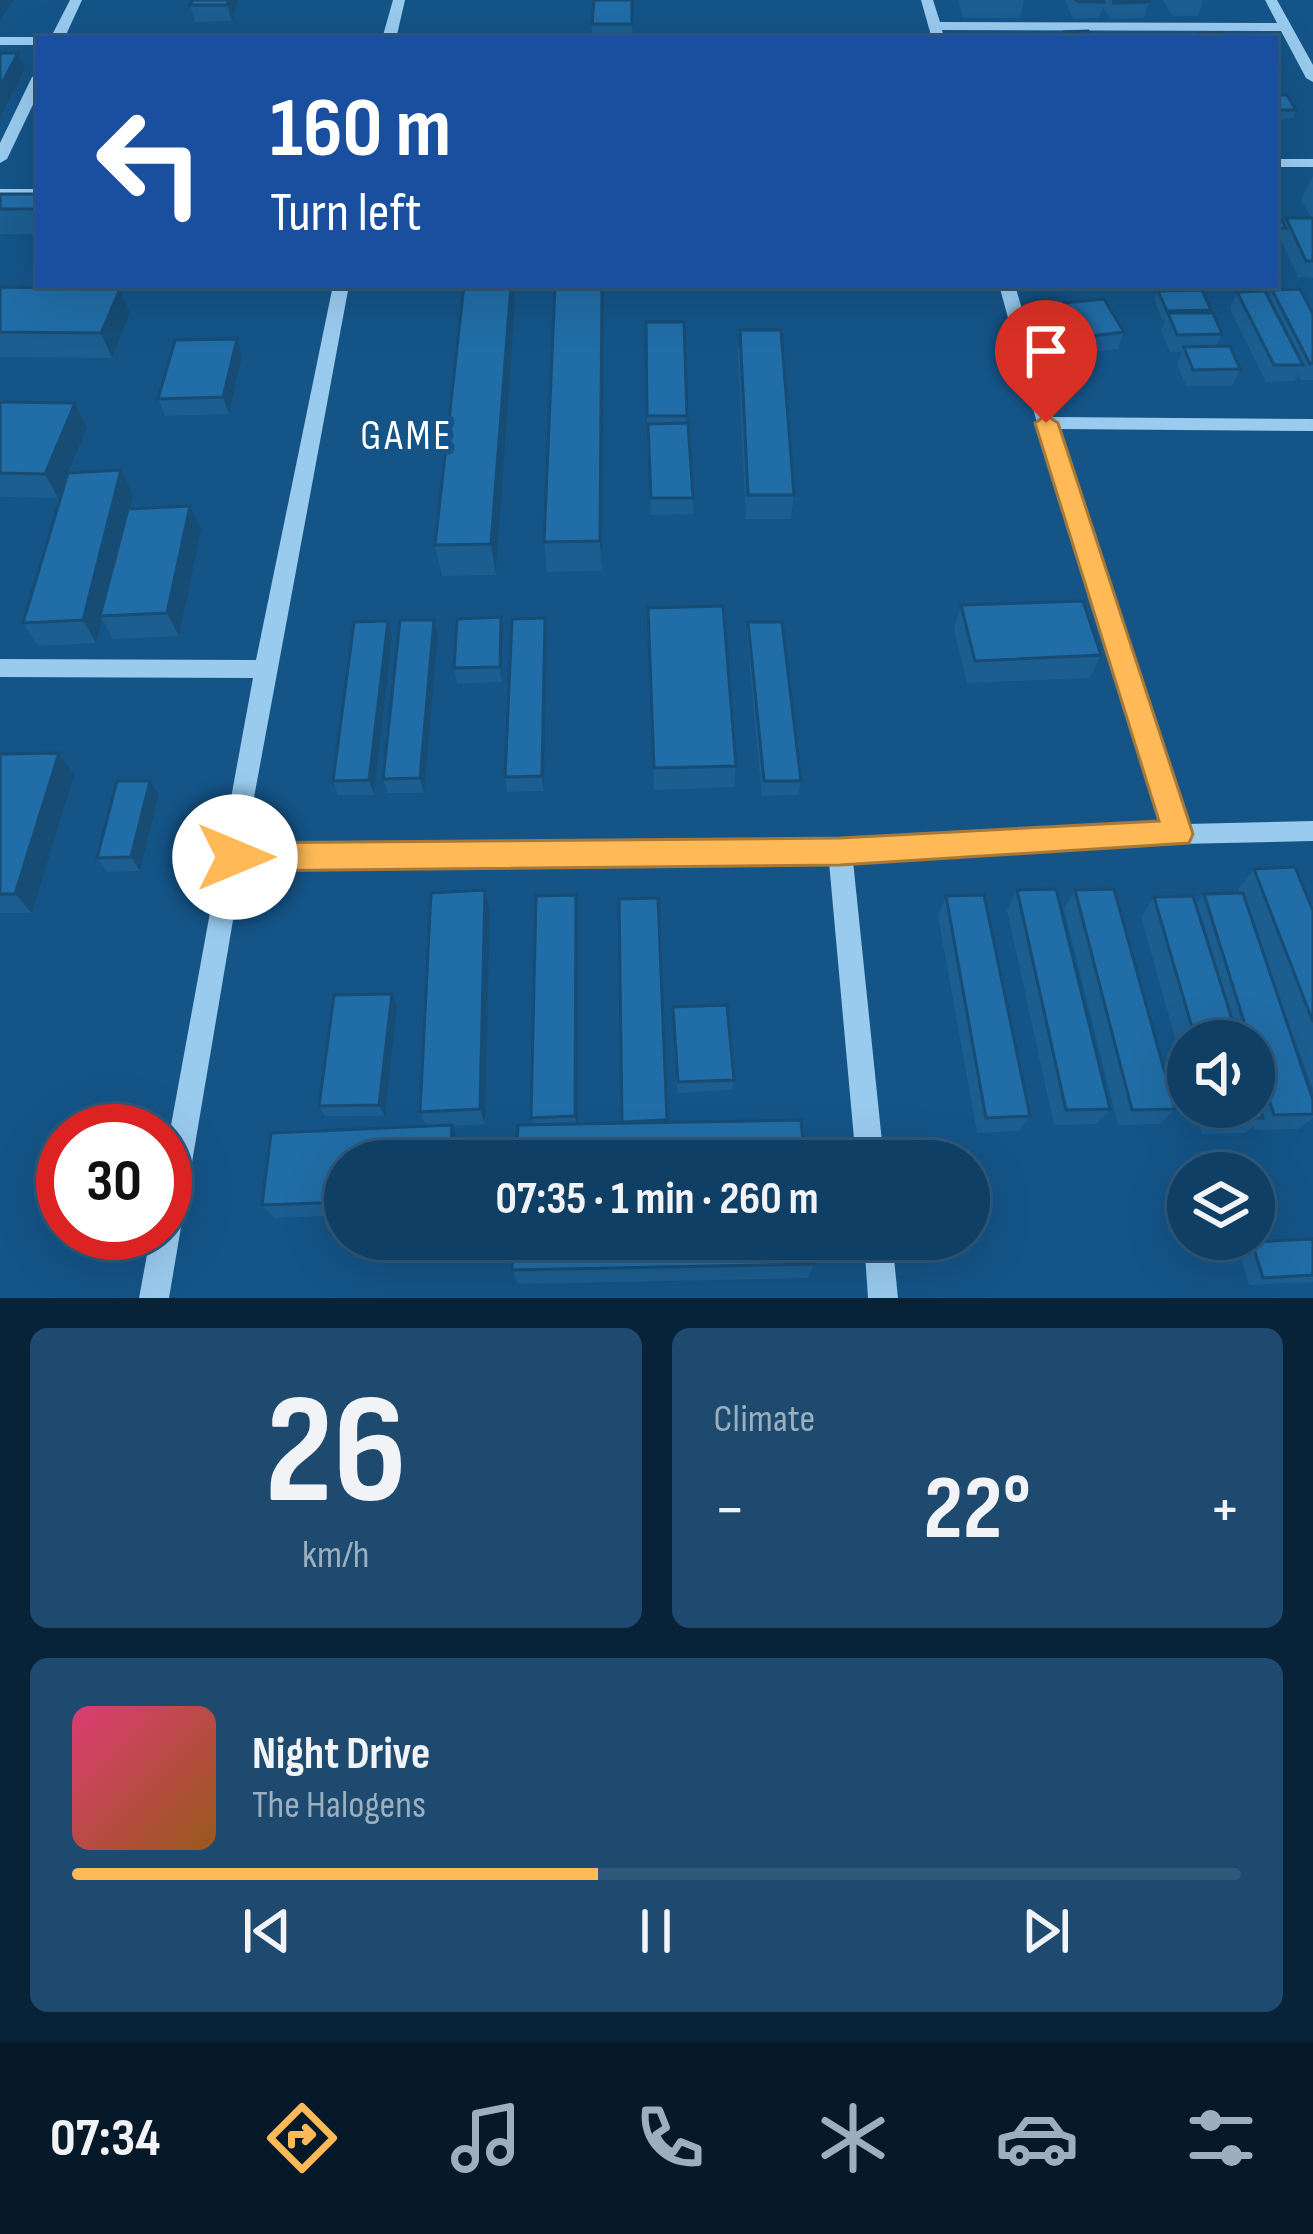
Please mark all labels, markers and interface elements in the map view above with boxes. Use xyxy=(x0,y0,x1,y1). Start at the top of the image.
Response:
text: 160 m xyxy=(270,79,451,180)
icon: left xyxy=(72,84,228,240)
text: Turn left xyxy=(270,181,422,246)
pin xyxy=(995,300,1097,423)
icon: arrive xyxy=(1013,318,1079,384)
district label: GAME xyxy=(360,411,454,462)
position arrow xyxy=(172,794,298,920)
map controls xyxy=(1167,1020,1275,1260)
button: sound xyxy=(1167,1020,1275,1128)
speed limit sign: 30 xyxy=(36,1104,192,1260)
button: layers xyxy=(1167,1152,1275,1260)
text: 07:35 · 1 min · 260 m xyxy=(495,1172,819,1227)
text: 26 xyxy=(265,1360,407,1547)
text: Climate xyxy=(714,1396,815,1443)
text: 22° xyxy=(924,1456,1031,1564)
text: − xyxy=(714,1471,746,1550)
text: + xyxy=(1209,1471,1241,1550)
text: km/h xyxy=(302,1532,369,1579)
text: Night Drive xyxy=(252,1727,430,1782)
text: The Halogens xyxy=(252,1782,426,1829)
icon: previous xyxy=(234,1898,300,1964)
icon: pause xyxy=(623,1898,689,1964)
icon: next xyxy=(1013,1898,1079,1964)
icon: directions xyxy=(260,2096,344,2180)
icon: music xyxy=(444,2096,528,2180)
icon: phone xyxy=(628,2096,712,2180)
icon: climate xyxy=(811,2096,895,2180)
icon: car xyxy=(995,2096,1079,2180)
icon: filters xyxy=(1179,2096,1263,2180)
text: 07:34 xyxy=(50,2106,160,2171)

